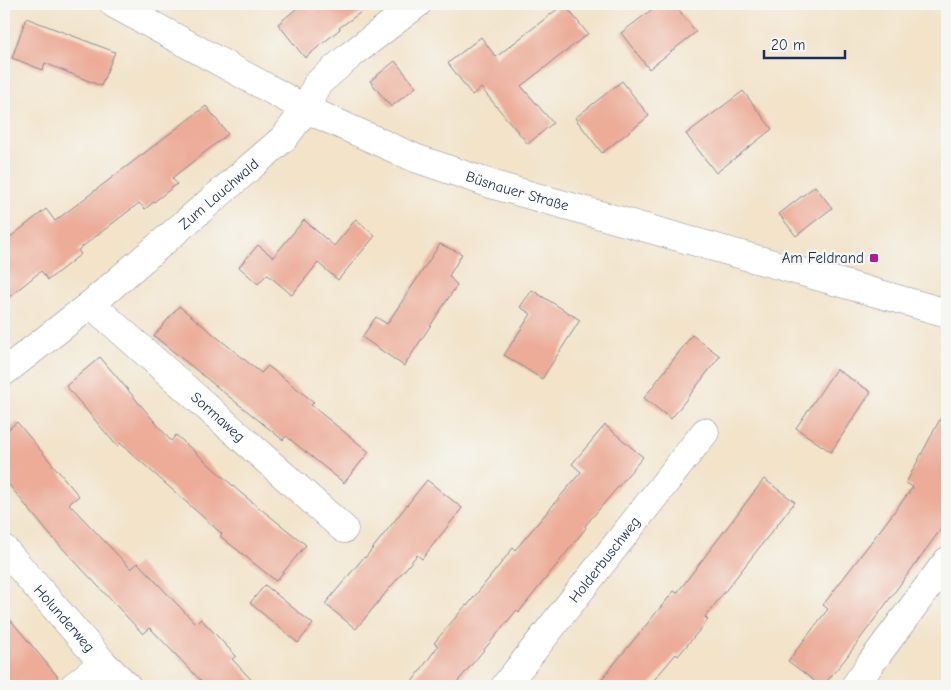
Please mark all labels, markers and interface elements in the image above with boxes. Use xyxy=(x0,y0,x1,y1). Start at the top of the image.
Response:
scale bar xyxy=(764,28,845,60)
text: 20 m xyxy=(771,36,805,54)
street label: Zum Lauchwald xyxy=(175,155,262,233)
street label: Büsnauer Straße xyxy=(463,167,572,215)
place label: Am Feldrand xyxy=(782,249,864,267)
marker: Am Feldrand xyxy=(868,252,880,264)
street label: Sormaweg xyxy=(187,388,249,446)
street label: Holderbuschweg xyxy=(565,513,644,606)
street label: Holunderweg xyxy=(30,581,99,656)

